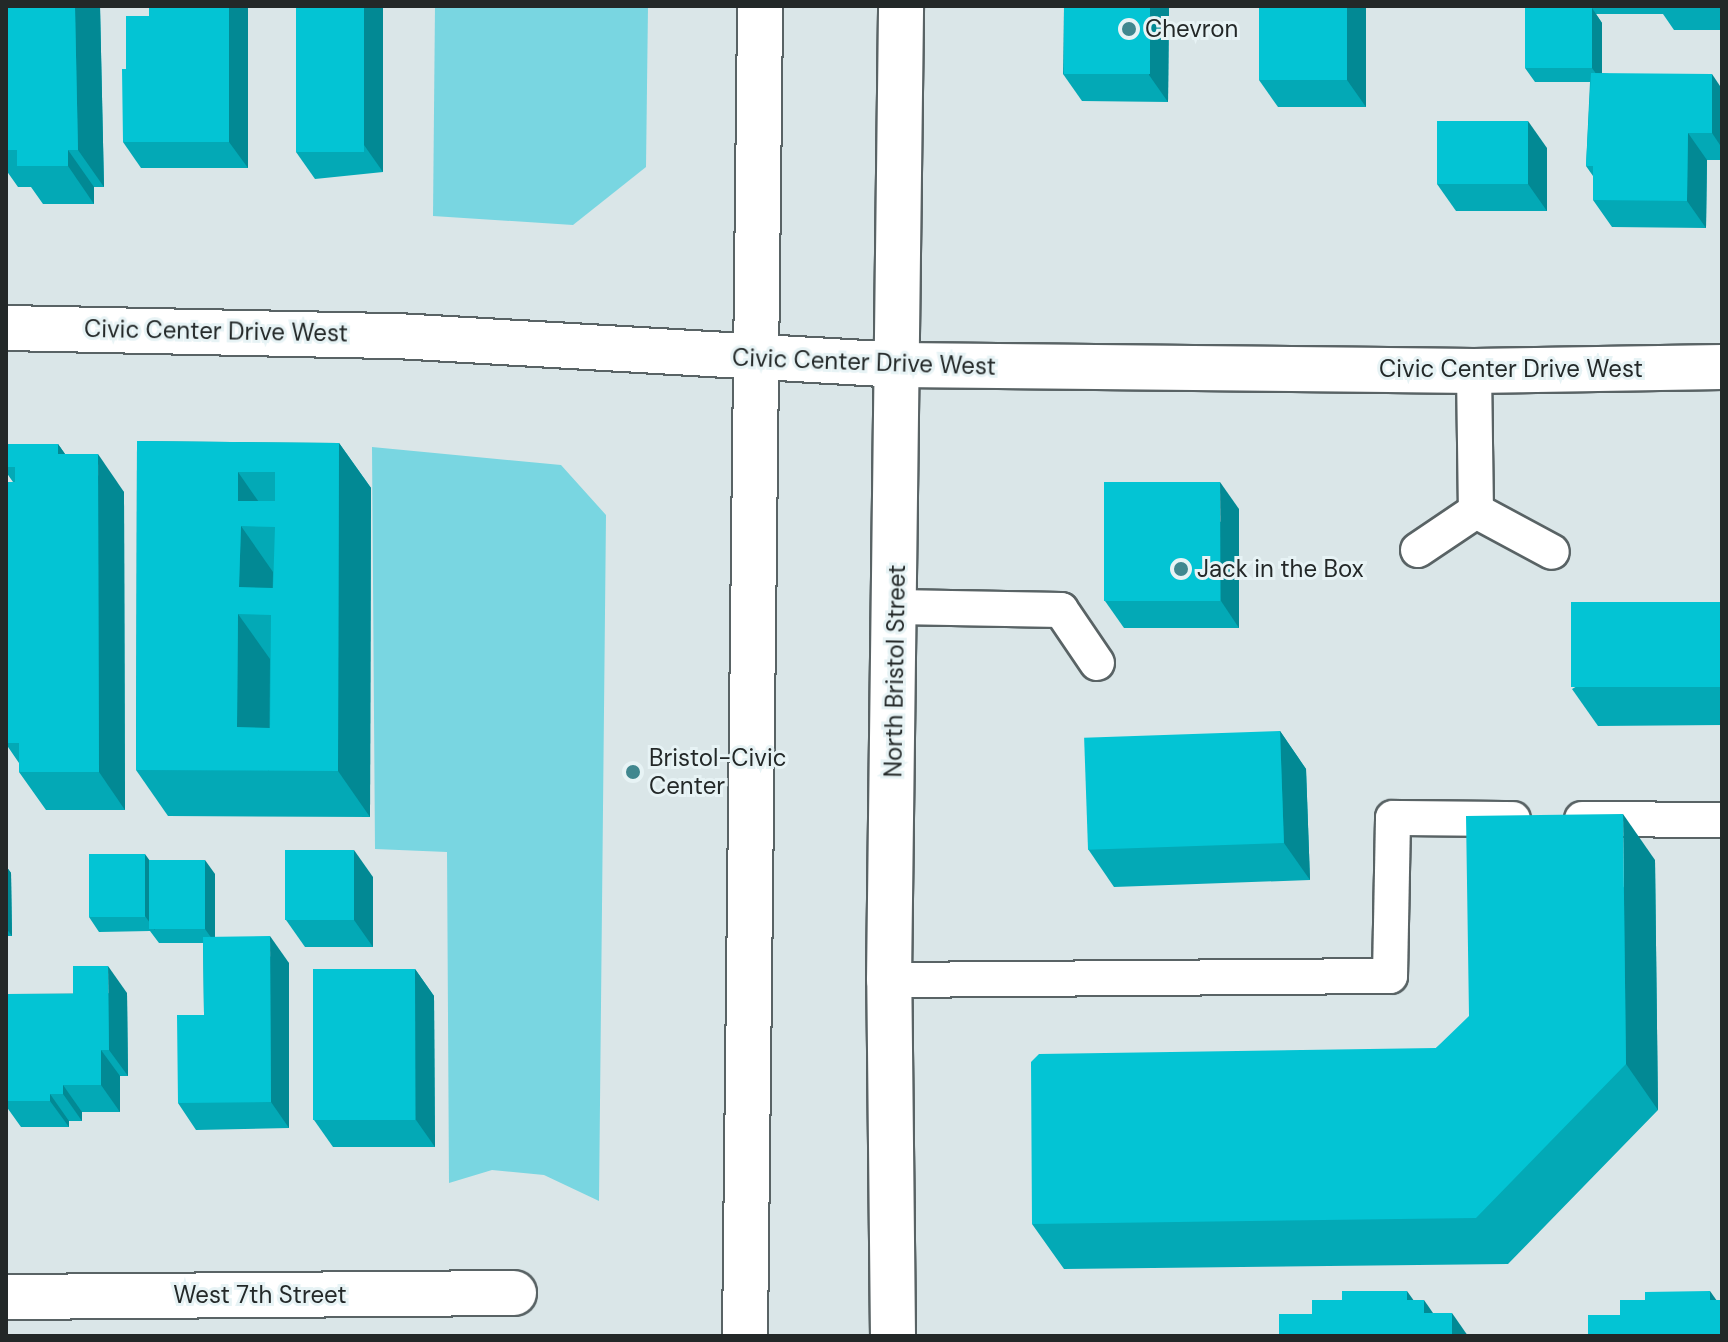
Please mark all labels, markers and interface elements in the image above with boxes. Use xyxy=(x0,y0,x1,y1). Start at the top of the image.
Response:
place label: Chevron xyxy=(1145,15,1238,43)
marker: Chevron xyxy=(1120,20,1138,38)
street label: Civic Center Drive West xyxy=(84,314,348,348)
street label: Civic Center Drive West xyxy=(732,343,996,381)
street label: Civic Center Drive West xyxy=(1379,355,1643,383)
place label: Jack in the Box xyxy=(1197,555,1364,583)
marker: Jack in the Box xyxy=(1172,560,1190,578)
street label: North Bristol Street xyxy=(879,564,911,778)
place label: Bristol-Civic Center xyxy=(649,744,786,800)
marker: Bristol-Civic Center xyxy=(624,763,642,781)
street label: West 7th Street xyxy=(173,1281,347,1309)

